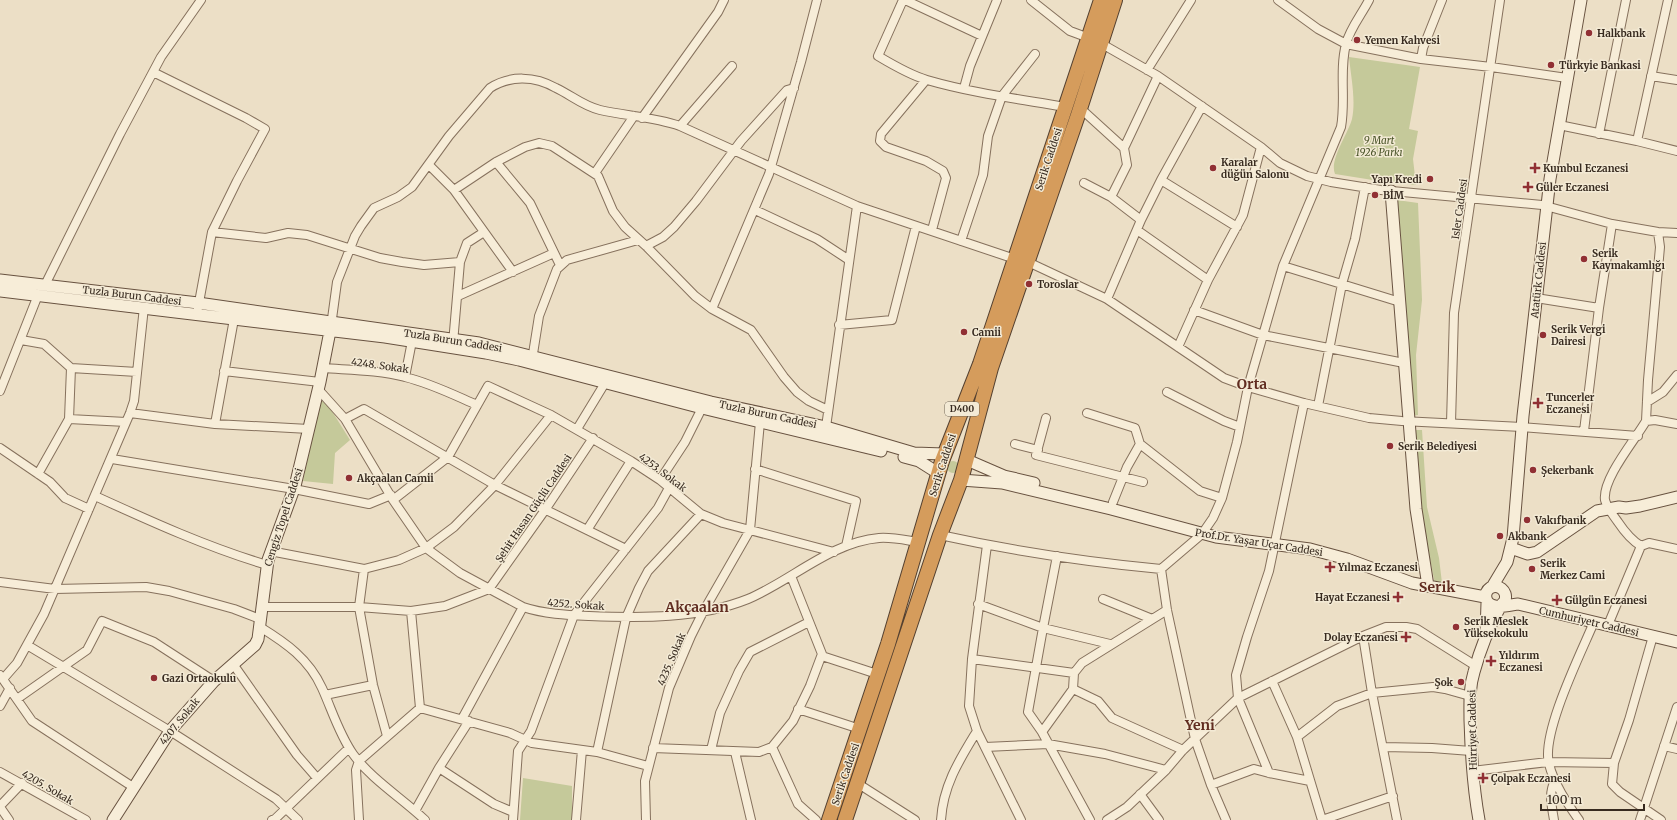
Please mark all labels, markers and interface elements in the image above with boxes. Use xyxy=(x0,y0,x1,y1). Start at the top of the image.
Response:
place label: Halkbank xyxy=(1597,27,1646,40)
marker: Halkbank xyxy=(1584,28,1594,38)
place label: Yemen Kahvesi xyxy=(1364,34,1440,47)
marker: Yemen Kahvesi xyxy=(1352,35,1362,45)
place label: Türkyie Bankasi xyxy=(1559,59,1641,72)
marker: Türkyie Bankasi xyxy=(1546,60,1556,70)
street label: Serik Caddesi xyxy=(1032,126,1065,192)
park label: 9 Mart 1926 Parkı xyxy=(1356,134,1402,159)
place label: Karalar düğün Salonu xyxy=(1221,156,1290,181)
place label: Kumbul Eczanesi xyxy=(1543,162,1629,175)
marker: Karalar düğün Salonu xyxy=(1208,163,1218,173)
marker: Kumbul Eczanesi xyxy=(1530,163,1540,173)
place label: Yapı Kredi xyxy=(1371,173,1423,186)
marker: Yapı Kredi xyxy=(1425,174,1435,184)
street label: Isler Caddesi xyxy=(1449,178,1470,240)
place label: Güler Eczanesi xyxy=(1536,181,1610,194)
marker: Güler Eczanesi xyxy=(1523,182,1533,192)
place label: BİM xyxy=(1383,189,1405,202)
marker: BİM xyxy=(1370,190,1380,200)
street label: Atatürk Caddesi xyxy=(1528,241,1549,320)
place label: Serik Kaymakamlığı xyxy=(1592,247,1665,272)
marker: Serik Kaymakamlığı xyxy=(1579,254,1589,264)
place label: Toroslar xyxy=(1037,278,1079,291)
marker: Toroslar xyxy=(1024,279,1034,289)
street label: Tuzla Burun Caddesi xyxy=(82,283,182,308)
place label: Serik Vergi Dairesi xyxy=(1551,323,1606,348)
street label: Tuzla Burun Caddesi xyxy=(403,326,503,355)
place label: Camii xyxy=(972,326,1002,339)
marker: Camii xyxy=(959,327,969,337)
marker: Serik Vergi Dairesi xyxy=(1538,330,1548,340)
street label: 4248. Sokak xyxy=(350,355,410,376)
district label: Orta xyxy=(1237,375,1267,393)
place label: Tuncerler Eczanesi xyxy=(1546,391,1595,416)
street label: Tuzla Burun Caddesi xyxy=(718,398,818,431)
marker: Tuncerler Eczanesi xyxy=(1533,398,1543,408)
road number: D400 xyxy=(945,402,979,416)
street label: Serik Caddesi xyxy=(926,432,959,498)
place label: Serik Belediyesi xyxy=(1398,440,1478,453)
marker: Serik Belediyesi xyxy=(1385,441,1395,451)
street label: 4253. Sokak xyxy=(636,450,690,495)
street label: Şehit Hasan Güçlü Caddesi xyxy=(492,452,574,565)
place label: Şekerbank xyxy=(1541,464,1594,477)
marker: Şekerbank xyxy=(1528,465,1538,475)
street label: Cengiz Topel Caddesi xyxy=(261,466,305,568)
place label: Akçaalan Camii xyxy=(356,472,434,485)
marker: Akçaalan Camii xyxy=(344,473,354,483)
place label: Vakıfbank xyxy=(1534,514,1587,527)
marker: Vakıfbank xyxy=(1522,515,1532,525)
street label: Prof.Dr. Yaşar Uçar Caddesi xyxy=(1194,526,1324,559)
place label: Akbank xyxy=(1507,530,1547,543)
marker: Akbank xyxy=(1495,531,1505,541)
place label: Serik Merkez Cami xyxy=(1540,557,1606,582)
place label: Yılmaz Eczanesi xyxy=(1337,561,1418,574)
marker: Yılmaz Eczanesi xyxy=(1325,562,1335,572)
marker: Serik Merkez Cami xyxy=(1527,564,1537,574)
district label: Serik xyxy=(1419,578,1456,596)
place label: Hayat Eczanesi xyxy=(1315,591,1391,604)
marker: Hayat Eczanesi xyxy=(1393,592,1403,602)
place label: Gülgün Eczanesi xyxy=(1565,594,1648,607)
marker: Gülgün Eczanesi xyxy=(1552,595,1562,605)
street label: 4252. Sokak xyxy=(547,596,606,613)
district label: Akçaalan xyxy=(664,598,729,616)
street label: Cumhuriyetr Caddesi xyxy=(1538,604,1640,639)
place label: Serik Meslek Yüksekokulu xyxy=(1463,615,1529,640)
marker: Serik Meslek Yüksekokulu xyxy=(1451,622,1461,632)
street label: 4235. Sokak xyxy=(654,630,689,688)
place label: Dolay Eczanesi xyxy=(1324,631,1399,644)
marker: Dolay Eczanesi xyxy=(1401,632,1411,642)
place label: Yıldırım Eczanesi xyxy=(1498,649,1543,674)
marker: Yıldırım Eczanesi xyxy=(1486,656,1496,666)
place label: Gazi Ortaokulu xyxy=(162,672,237,685)
marker: Gazi Ortaokulu xyxy=(149,673,159,683)
place label: Şok xyxy=(1434,676,1454,689)
marker: Şok xyxy=(1456,677,1466,687)
street label: Hürriyet Caddesi xyxy=(1465,689,1480,771)
street label: 4207. Sokak xyxy=(156,695,203,747)
district label: Yeni xyxy=(1184,716,1215,734)
street label: Serik Caddesi xyxy=(829,741,862,807)
street label: 4205. Sokak xyxy=(20,767,77,808)
place label: Çolpak Eczanesi xyxy=(1491,772,1572,785)
marker: Çolpak Eczanesi xyxy=(1478,773,1488,783)
scale bar xyxy=(1541,786,1644,812)
text: 100 m xyxy=(1547,792,1582,807)

